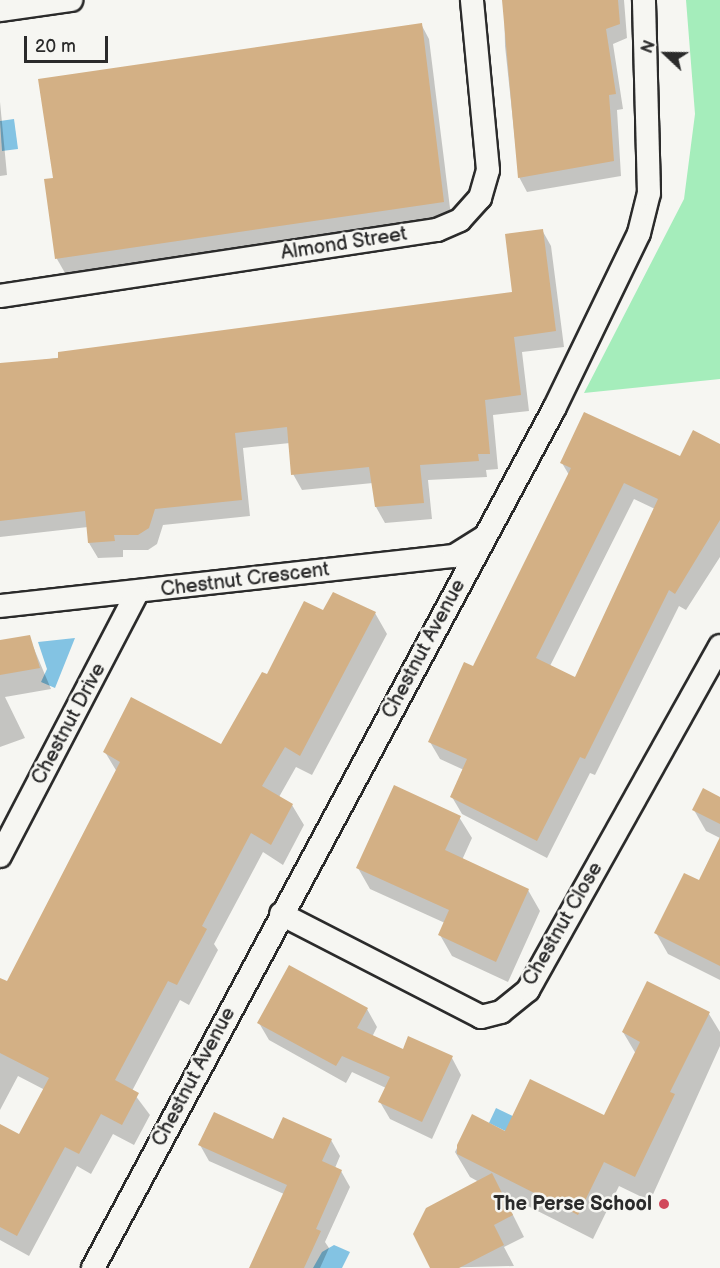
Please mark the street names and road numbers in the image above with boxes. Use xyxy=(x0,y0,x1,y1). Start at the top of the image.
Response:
street label: Almond Street xyxy=(279,222,409,266)
street label: Chestnut Crescent xyxy=(159,558,331,602)
street label: Chestnut Avenue xyxy=(377,575,471,723)
street label: Chestnut Drive xyxy=(27,659,111,789)
street label: Chestnut Close xyxy=(518,858,608,990)
street label: Chestnut Avenue xyxy=(147,1003,241,1151)

